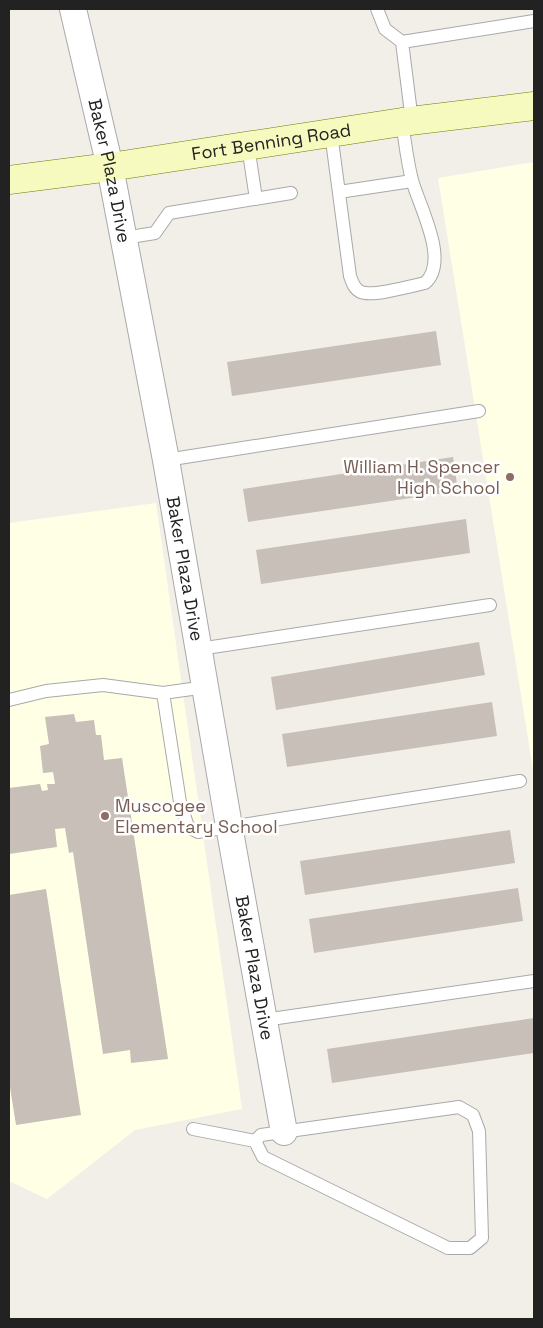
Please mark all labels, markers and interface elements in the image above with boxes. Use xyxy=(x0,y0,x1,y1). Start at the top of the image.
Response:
street label: Baker Plaza Drive xyxy=(83,96,136,245)
street label: Fort Benning Road xyxy=(190,118,352,165)
place label: William H. Spencer High School xyxy=(343,455,500,499)
marker: William H. Spencer High School xyxy=(504,471,516,483)
street label: Baker Plaza Drive xyxy=(161,495,209,643)
place label: Muscogee Elementary School xyxy=(115,794,278,838)
marker: Muscogee Elementary School xyxy=(99,810,111,822)
street label: Baker Plaza Drive xyxy=(231,893,279,1042)

